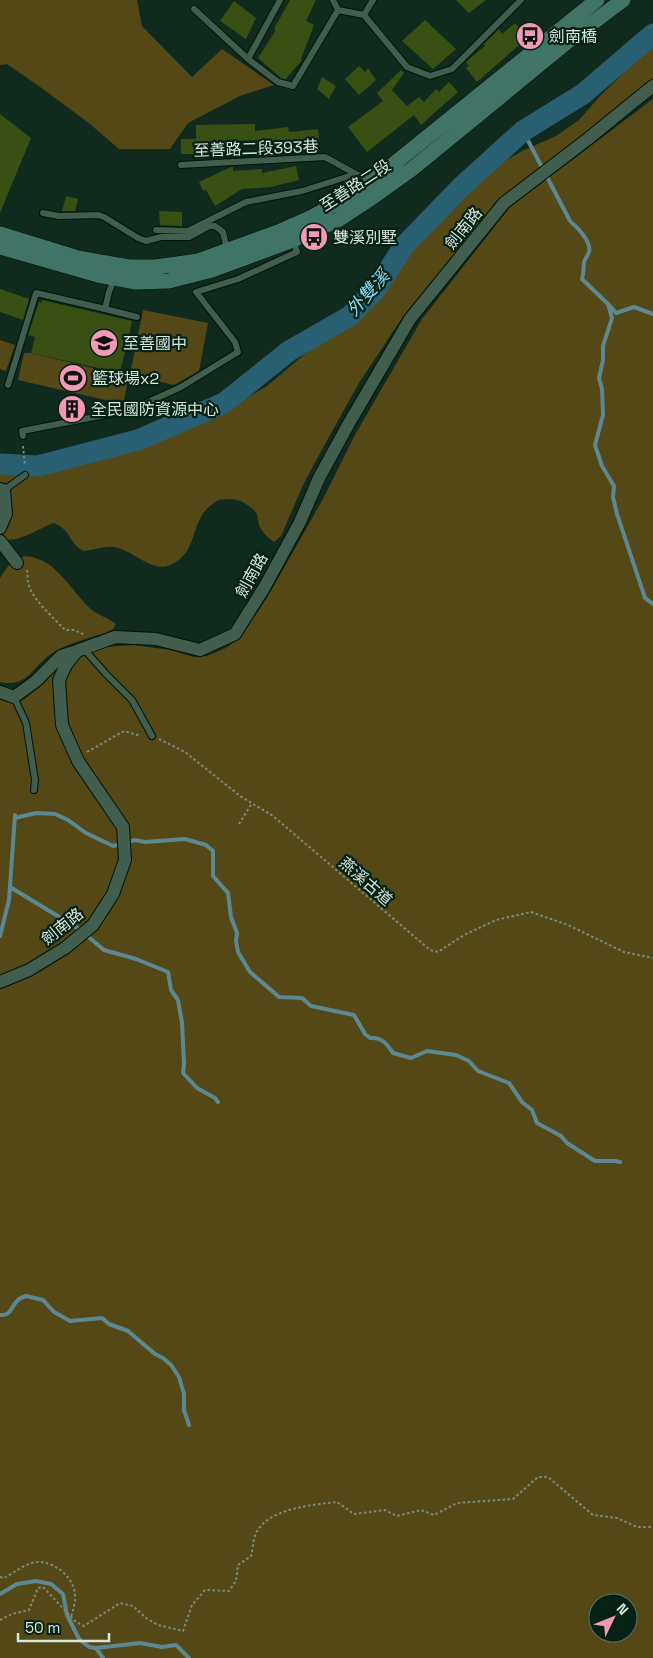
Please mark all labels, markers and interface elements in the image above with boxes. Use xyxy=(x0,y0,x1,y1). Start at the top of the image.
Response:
bus stop icon: 劍南橋 xyxy=(515,21,545,51)
place label: 劍南橋 xyxy=(549,26,597,47)
street label: 至善路二段393巷 xyxy=(193,136,319,161)
street label: 至善路二段 xyxy=(316,155,395,216)
street label: 劍南路 xyxy=(440,203,487,254)
bus stop icon: 雙溪別墅 xyxy=(299,222,329,252)
place label: 雙溪別墅 xyxy=(333,227,397,248)
water label: 外雙溪 xyxy=(341,262,396,321)
school or university icon: 至善國中 xyxy=(89,328,119,358)
place label: 至善國中 xyxy=(123,333,187,354)
sports icon: 籃球場x2 xyxy=(58,363,88,393)
place label: 籃球場x2 xyxy=(92,368,159,389)
building icon: 全民國防資源中心 xyxy=(57,394,87,424)
place label: 全民國防資源中心 xyxy=(91,399,219,420)
street label: 劍南路 xyxy=(231,549,272,601)
street label: 燕溪古道 xyxy=(335,852,397,910)
street label: 劍南路 xyxy=(37,903,88,950)
north arrow xyxy=(588,1593,638,1643)
text: N xyxy=(613,1600,632,1619)
scale bar xyxy=(18,1610,109,1642)
text: 50 m xyxy=(25,1618,60,1637)

